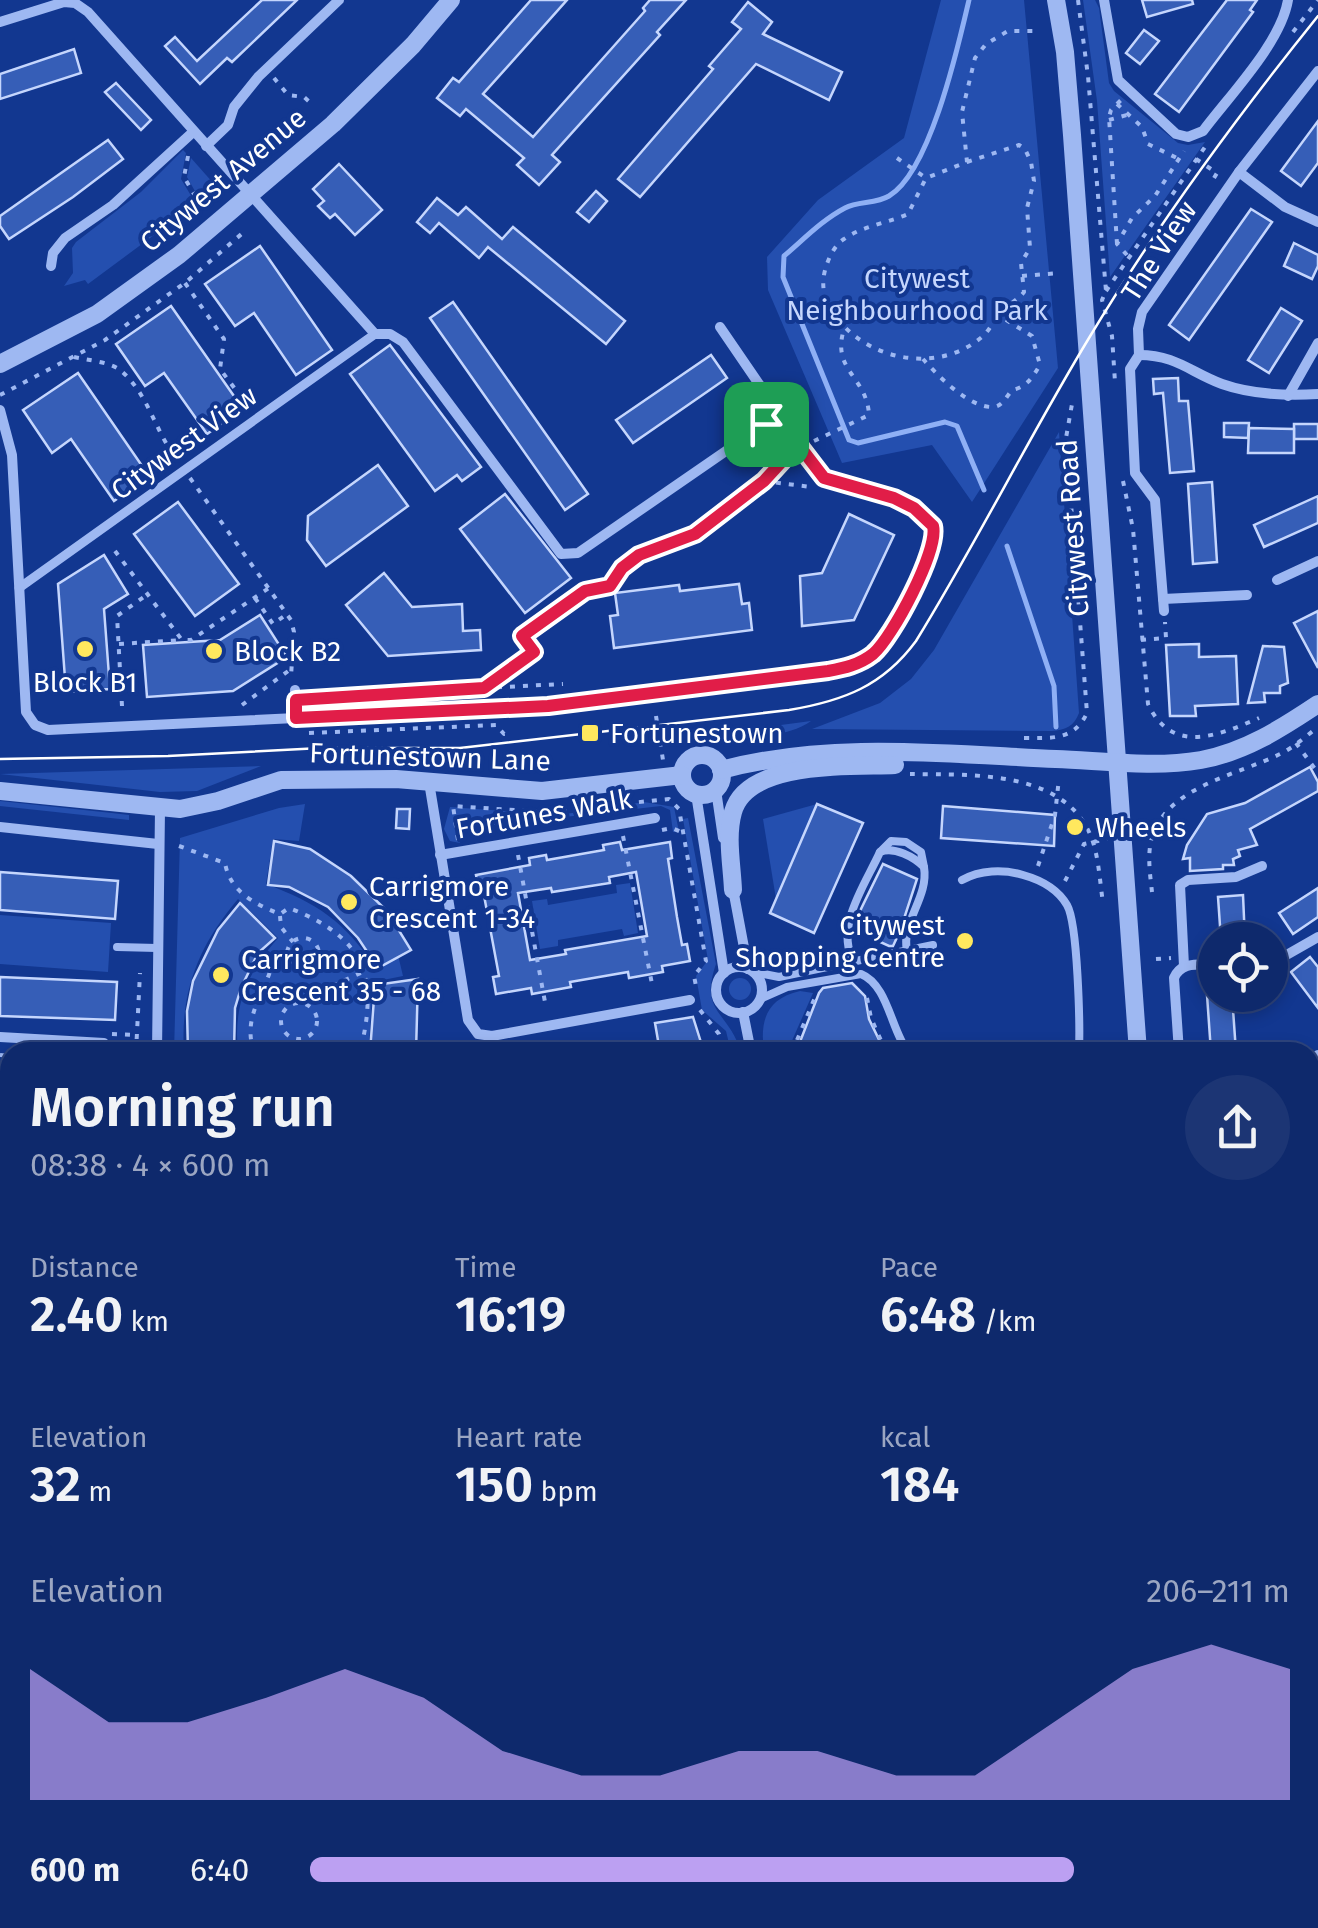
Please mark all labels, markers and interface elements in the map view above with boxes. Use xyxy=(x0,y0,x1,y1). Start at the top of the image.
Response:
street label: Citywest Avenue xyxy=(133,101,313,259)
street label: The View xyxy=(1115,195,1203,307)
park label: Citywest Neighbourhood Park xyxy=(786,262,1049,327)
street label: Citywest View xyxy=(105,379,263,507)
pin xyxy=(724,382,809,467)
icon: arrive xyxy=(739,397,794,452)
street label: Citywest Road xyxy=(1050,438,1096,618)
place label: Block B2 xyxy=(234,635,341,668)
marker: Block B1 xyxy=(74,638,96,660)
marker: Block B2 xyxy=(203,640,225,662)
place label: Block B1 xyxy=(33,666,137,699)
place label: Fortunestown xyxy=(610,717,784,750)
marker: Fortunestown xyxy=(579,722,601,744)
street label: Fortunestown Lane xyxy=(309,736,551,778)
street label: Fortunes Walk xyxy=(453,782,635,846)
place label: Wheels xyxy=(1095,811,1186,844)
marker: Wheels xyxy=(1064,816,1086,838)
place label: Carrigmore Crescent 1-34 xyxy=(369,870,535,935)
marker: Carrigmore Crescent 1-34 xyxy=(338,891,360,913)
place label: Citywest Shopping Centre xyxy=(735,909,946,974)
map controls xyxy=(1198,922,1288,1012)
button: locate xyxy=(1198,922,1288,1012)
marker: Citywest Shopping Centre xyxy=(954,930,976,952)
place label: Carrigmore Crescent 35 - 68 xyxy=(241,943,441,1008)
marker: Carrigmore Crescent 35 - 68 xyxy=(210,964,232,986)
text: Morning run xyxy=(30,1075,335,1141)
button: share xyxy=(1185,1075,1290,1180)
text: 08:38 · 4 × 600 m xyxy=(30,1146,270,1184)
text: Distance xyxy=(30,1251,139,1284)
text: Time xyxy=(455,1251,517,1284)
text: Pace xyxy=(880,1251,938,1284)
text: 2.40 xyxy=(30,1284,123,1344)
text: 16:19 xyxy=(455,1284,566,1344)
text: 6:48 xyxy=(880,1284,976,1344)
text: km xyxy=(123,1305,169,1338)
text: /km xyxy=(976,1305,1036,1338)
text: Elevation xyxy=(30,1421,147,1454)
text: Heart rate xyxy=(455,1421,583,1454)
text: kcal xyxy=(880,1421,930,1454)
text: 32 xyxy=(30,1454,81,1514)
text: 150 xyxy=(455,1454,533,1514)
text: 184 xyxy=(880,1454,959,1514)
text: m xyxy=(81,1475,112,1508)
text: bpm xyxy=(533,1475,598,1508)
text: Elevation xyxy=(30,1572,164,1610)
text: 206–211 m xyxy=(1146,1572,1290,1610)
text: 600 m xyxy=(30,1851,120,1889)
text: 6:40 xyxy=(190,1851,249,1889)

